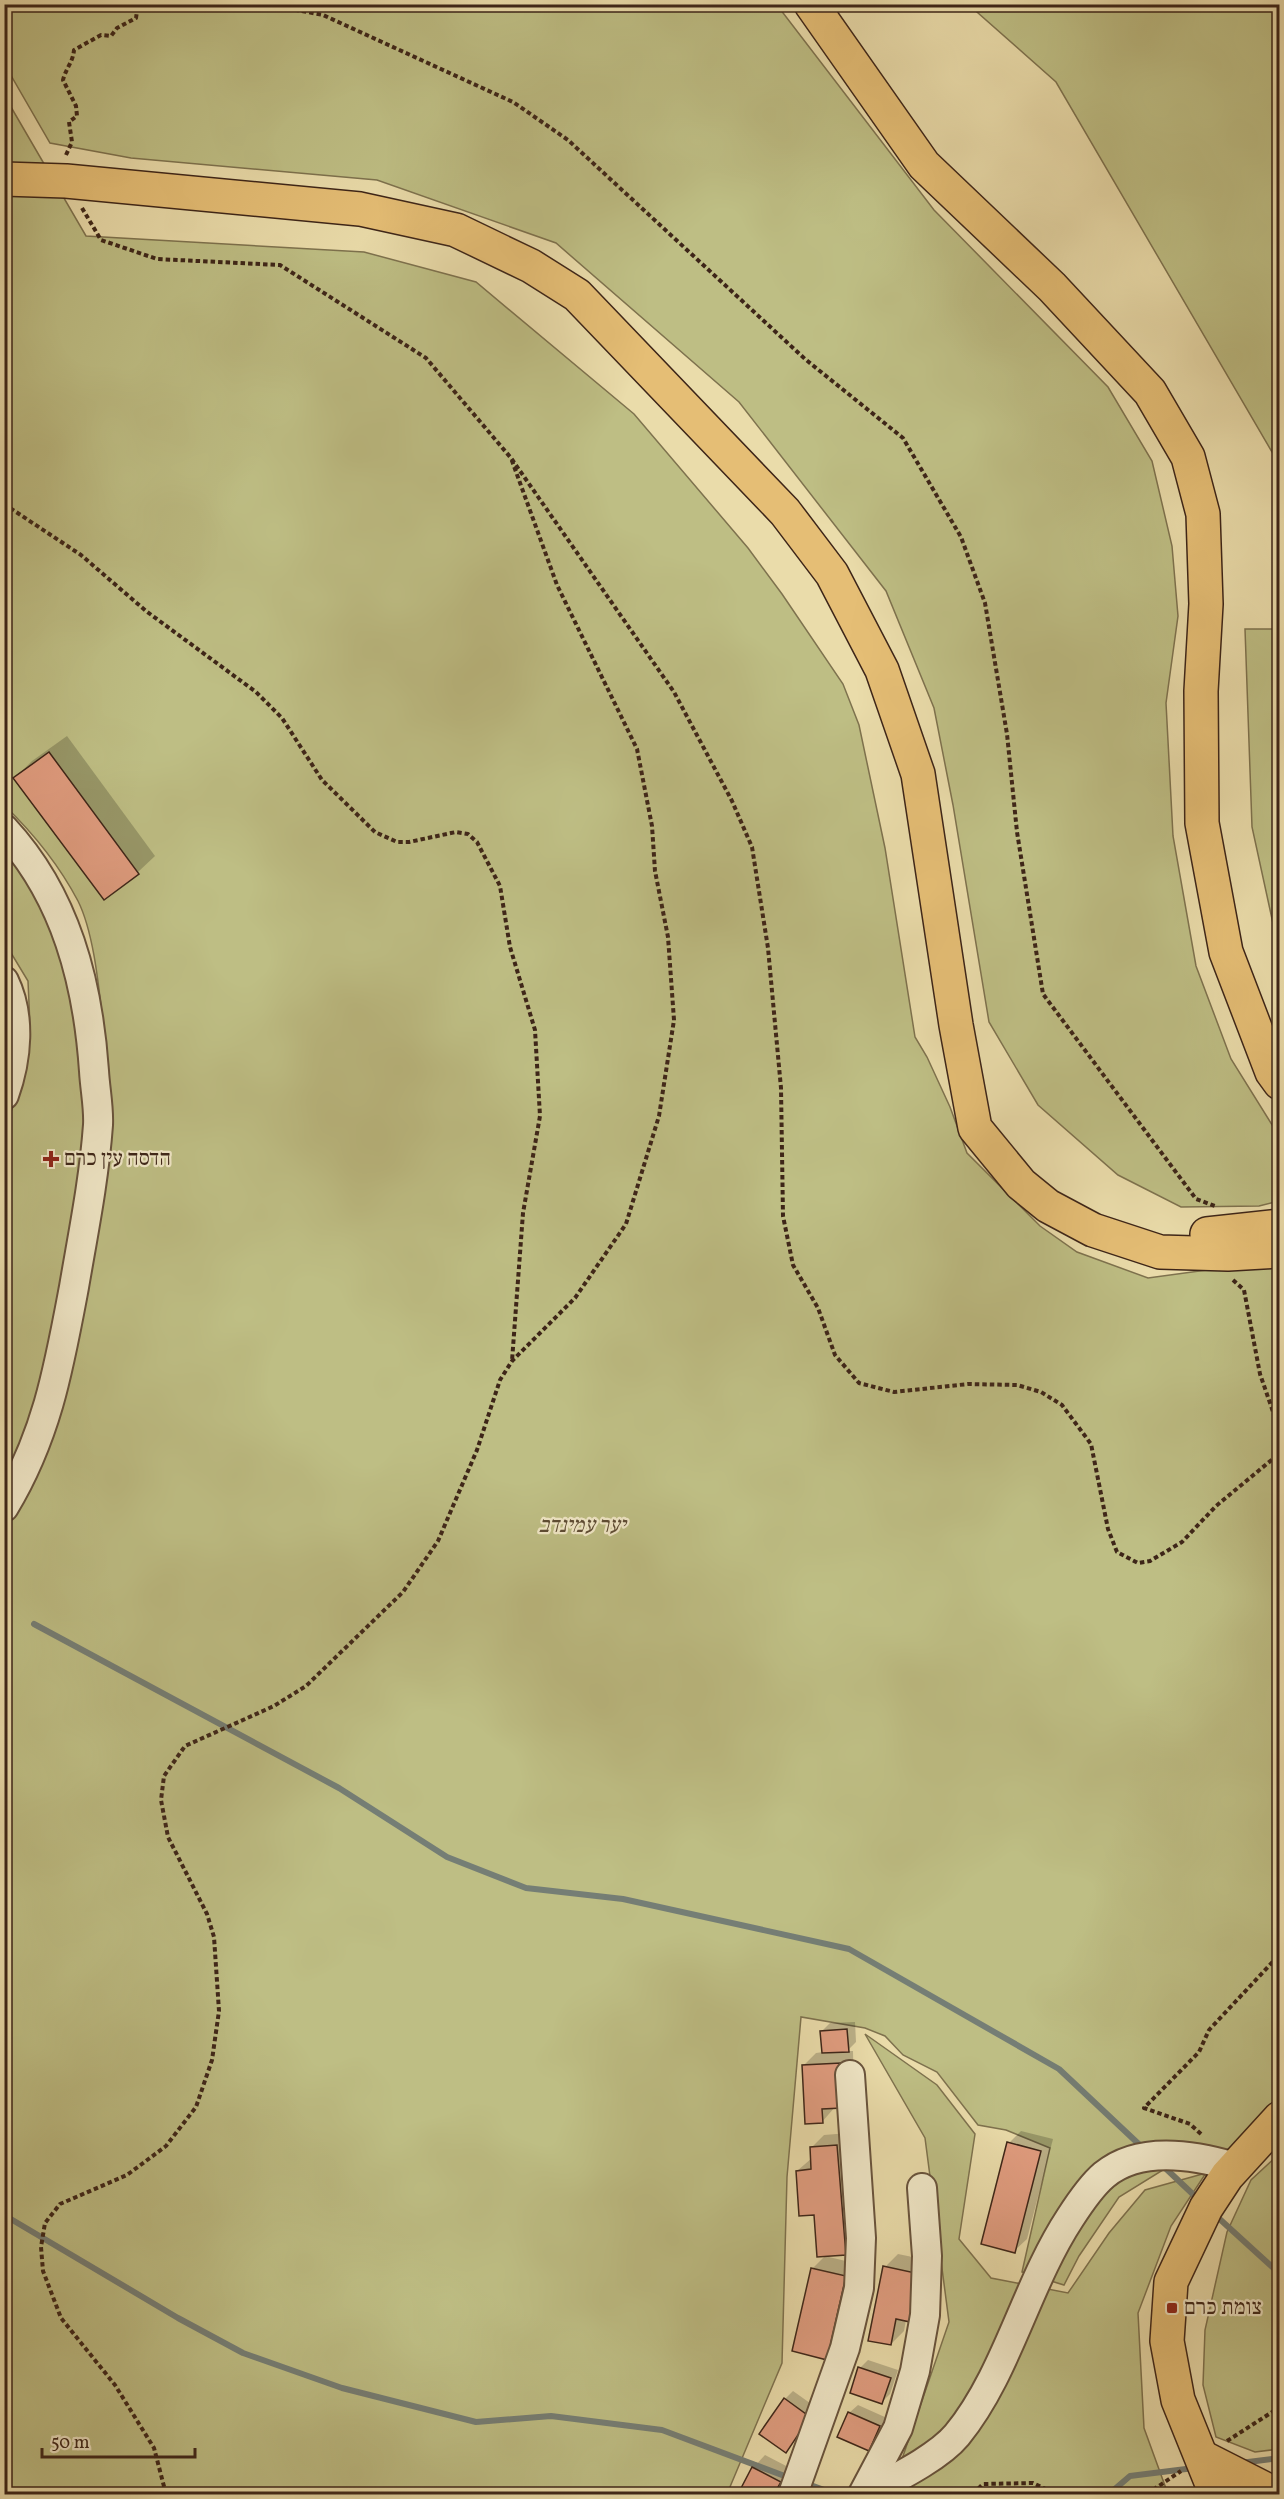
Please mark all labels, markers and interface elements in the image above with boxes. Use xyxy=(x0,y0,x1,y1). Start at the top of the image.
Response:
place label: הדסה עין כרם xyxy=(64,1144,171,1175)
marker: הדסה עין כרם xyxy=(42,1150,60,1168)
park label: יער עמינדב xyxy=(538,1511,628,1542)
place label: צומת כרם xyxy=(1184,2293,1262,2324)
marker: צומת כרם xyxy=(1165,2301,1179,2315)
scale bar xyxy=(42,2421,195,2459)
text: 50 m xyxy=(51,2431,90,2456)

